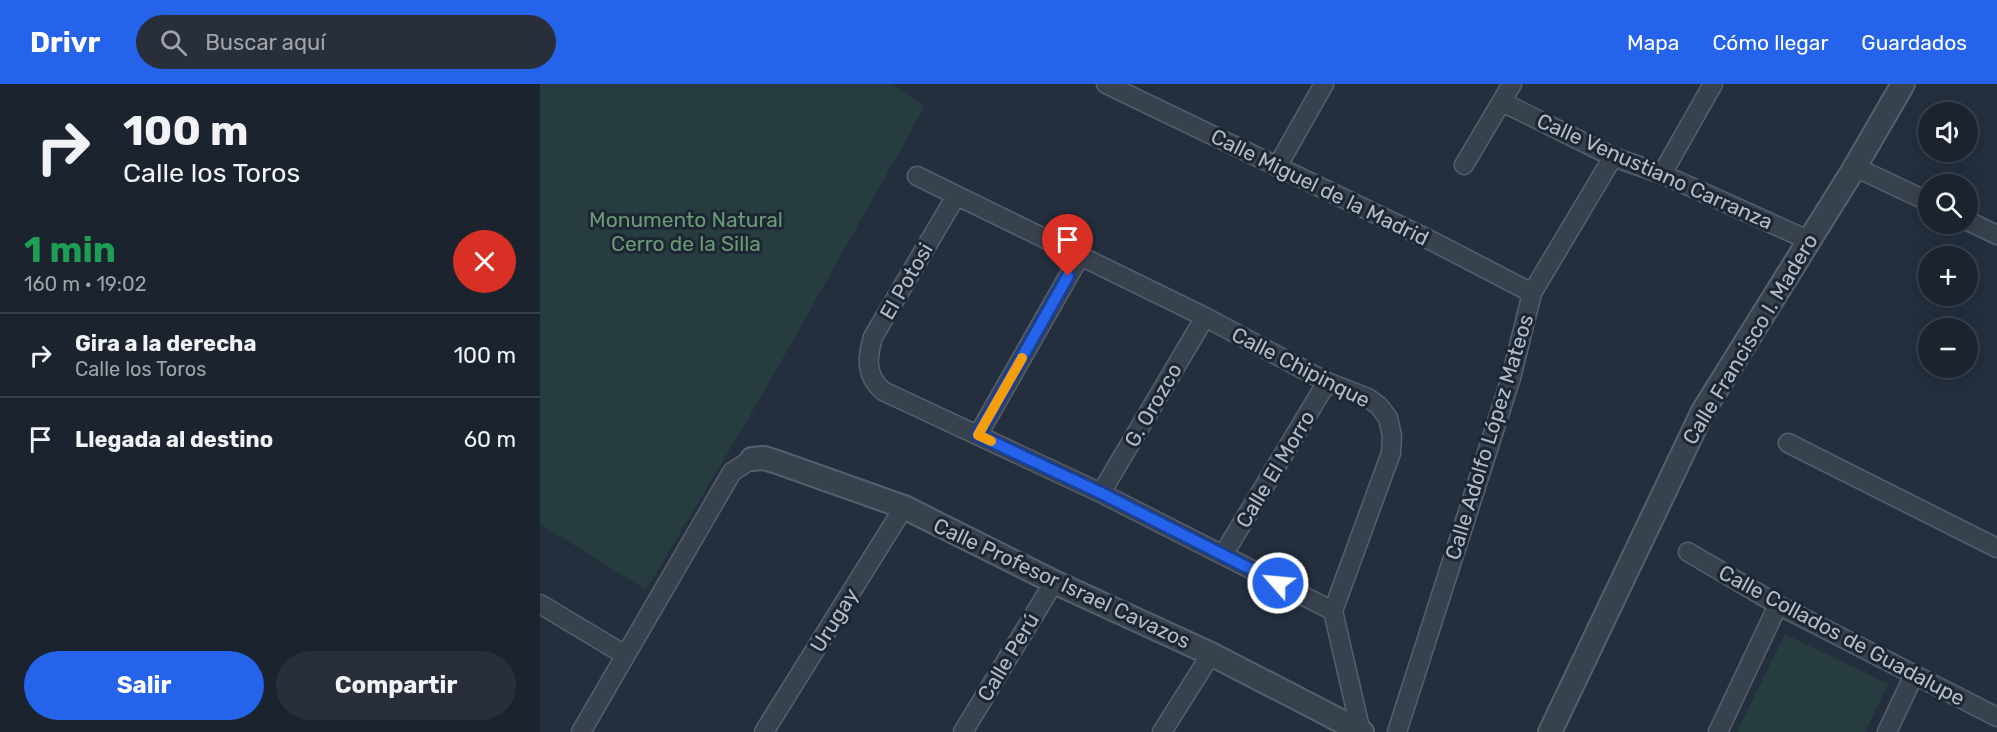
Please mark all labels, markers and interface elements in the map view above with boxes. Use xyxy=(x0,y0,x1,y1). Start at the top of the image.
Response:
search box xyxy=(136,15,556,69)
text: Drivr xyxy=(30,26,100,59)
icon: search xyxy=(157,26,190,59)
text: Buscar aquí xyxy=(205,29,326,56)
text: Mapa xyxy=(1627,30,1679,55)
text: Cómo llegar xyxy=(1712,30,1828,55)
text: Guardados xyxy=(1861,30,1967,55)
map controls xyxy=(1918,102,1978,378)
button: sound xyxy=(1918,102,1978,162)
text: 100 m xyxy=(123,106,248,156)
icon: right xyxy=(24,108,102,186)
street label: Calle Venustiano Carranza xyxy=(1533,108,1777,234)
street label: Calle Miguel de la Madrid xyxy=(1207,123,1433,251)
text: Calle los Toros xyxy=(123,157,300,189)
button: search xyxy=(1918,174,1978,234)
park label: Monumento Natural Cerro de la Silla xyxy=(589,207,783,256)
pin xyxy=(1042,214,1093,276)
icon: arrive xyxy=(1051,223,1084,256)
text: 1 min xyxy=(24,228,116,271)
street label: Calle Francisco I. Madero xyxy=(1677,229,1823,449)
button: close xyxy=(453,230,516,293)
street label: El Potosi xyxy=(874,238,938,324)
button: + xyxy=(1918,246,1978,306)
text: 160 m · 19:02 xyxy=(24,272,146,296)
street label: Calle Adolfo López Mateos xyxy=(1440,311,1538,563)
button: − xyxy=(1918,318,1978,378)
street label: Calle Chipinque xyxy=(1228,321,1374,413)
text: Gira a la derecha xyxy=(75,330,256,357)
icon: right xyxy=(24,339,57,372)
text: 100 m xyxy=(454,342,516,369)
text: Calle los Toros xyxy=(75,357,206,381)
street label: G. Orozco xyxy=(1119,359,1187,451)
street label: Calle El Morro xyxy=(1230,406,1320,532)
icon: arrive xyxy=(24,423,57,456)
text: Llegada al destino xyxy=(75,426,273,453)
text: 60 m xyxy=(464,426,516,453)
street label: Calle Profesor Israel Cavazos xyxy=(930,512,1194,654)
position arrow xyxy=(1246,551,1310,615)
street label: Calle Collados de Guadalupe xyxy=(1715,559,1969,711)
street label: Urugay xyxy=(805,583,864,657)
street label: Calle Perú xyxy=(972,608,1044,706)
button: Salir xyxy=(24,651,264,720)
button: Compartir xyxy=(276,651,516,720)

